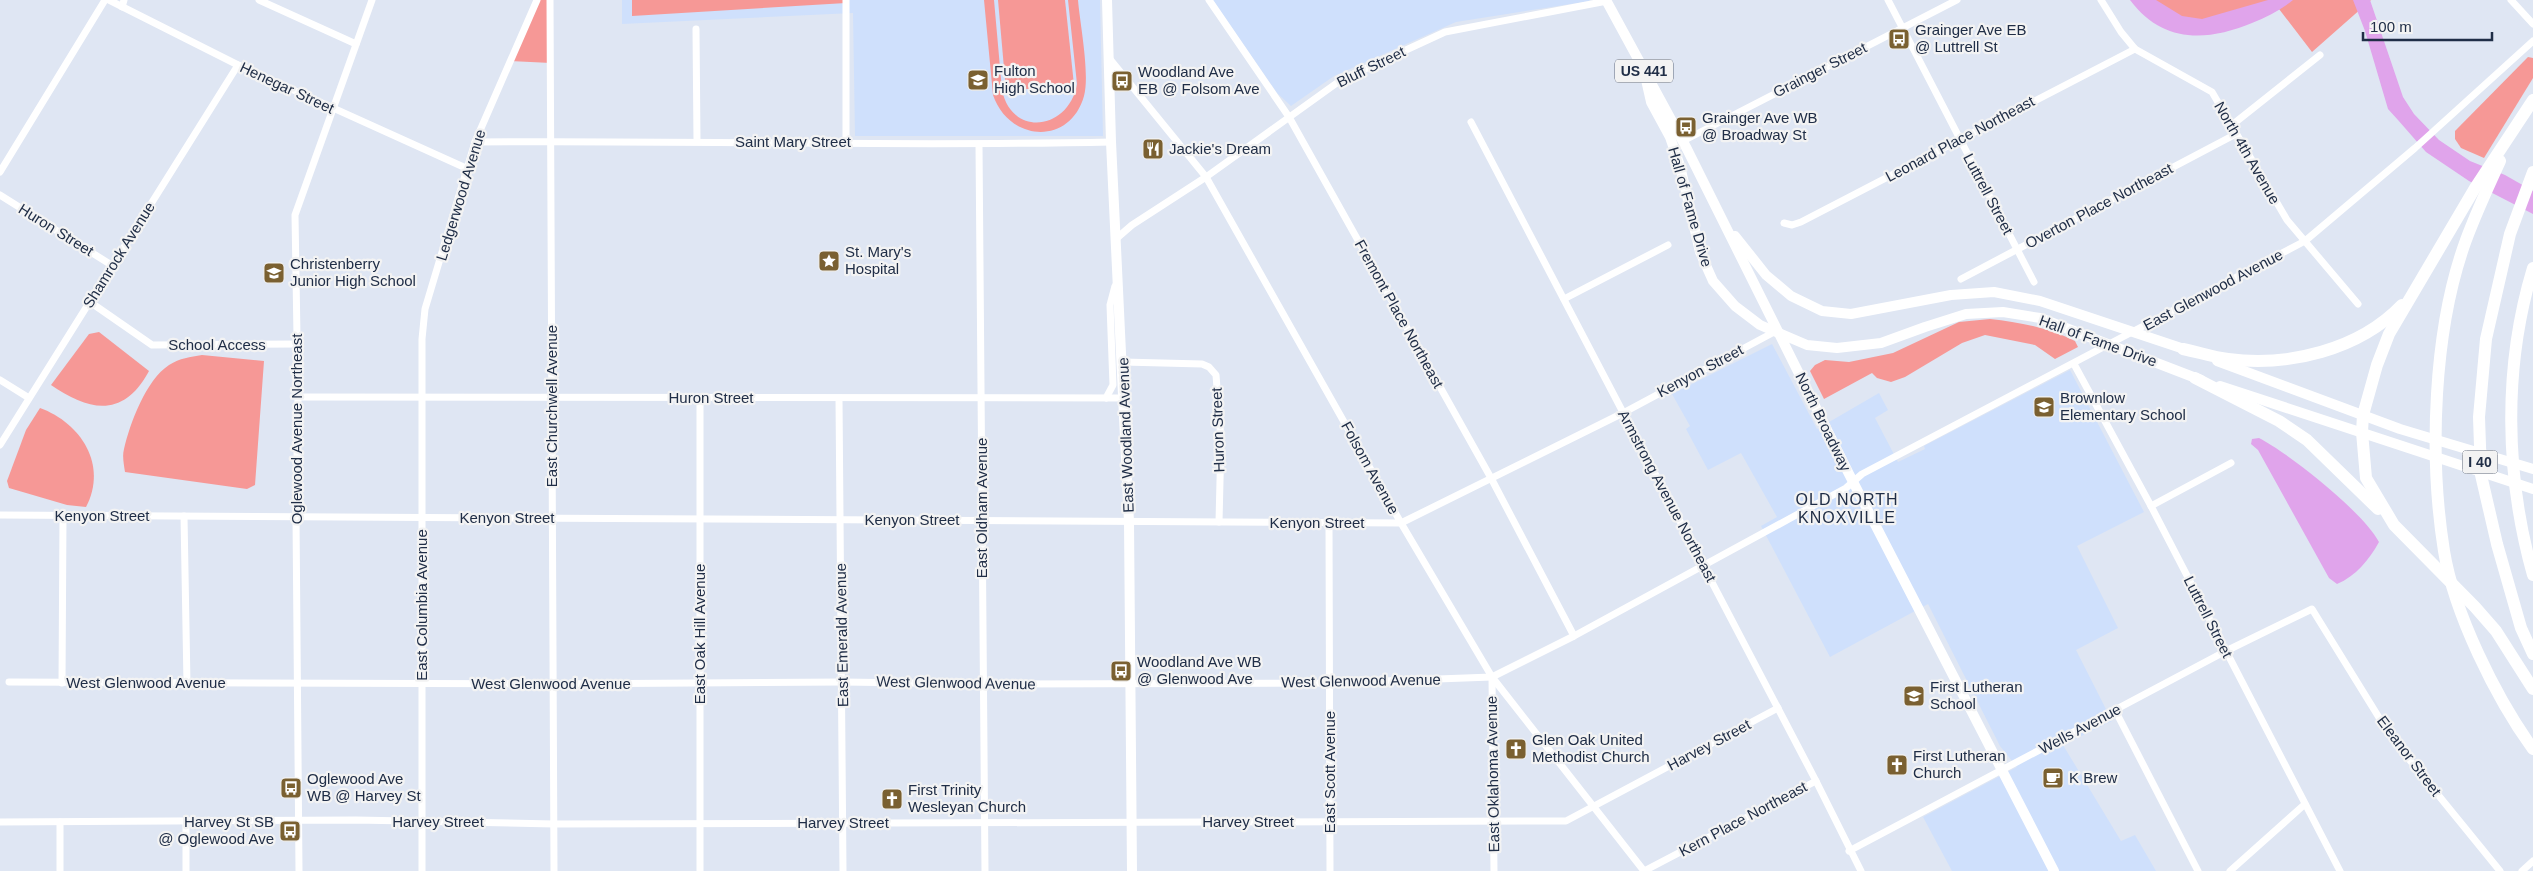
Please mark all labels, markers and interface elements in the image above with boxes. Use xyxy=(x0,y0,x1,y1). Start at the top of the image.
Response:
scale bar xyxy=(2363,10,2492,42)
text: 100 m xyxy=(2370,18,2412,35)
place label: Grainger Ave EB @ Luttrell St xyxy=(1915,21,2026,55)
bus stop icon: Grainger Ave EB @ Luttrell St xyxy=(1887,27,1911,51)
street label: Grainger Street xyxy=(1770,38,1870,100)
street label: Bluff Street xyxy=(1334,42,1408,90)
street label: Henegar Street xyxy=(238,58,338,117)
road number: US 441 xyxy=(1615,59,1673,82)
place label: Fulton High School xyxy=(994,62,1075,96)
place label: Woodland Ave EB @ Folsom Ave xyxy=(1138,63,1260,97)
school or university icon: Fulton High School xyxy=(966,68,990,92)
bus stop icon: Woodland Ave EB @ Folsom Ave xyxy=(1110,69,1134,93)
street label: Leonard Place Northeast xyxy=(1883,92,2038,185)
street label: North 4th Avenue xyxy=(2211,98,2284,207)
place label: Grainger Ave WB @ Broadway St xyxy=(1702,109,1818,143)
bus stop icon: Grainger Ave WB @ Broadway St xyxy=(1674,115,1698,139)
street label: Ledgerwood Avenue xyxy=(432,127,489,263)
street label: Saint Mary Street xyxy=(735,133,852,150)
restaurant icon: Jackie's Dream xyxy=(1141,137,1165,161)
place label: Jackie's Dream xyxy=(1169,140,1271,157)
street label: Hall of Fame Drive xyxy=(1665,145,1716,269)
street label: Luttrell Street xyxy=(1960,150,2017,238)
street label: Overton Place Northeast xyxy=(2022,159,2176,252)
street label: Shamrock Avenue xyxy=(79,199,158,311)
street label: Huron Street xyxy=(16,200,98,260)
street label: Fremont Place Northeast xyxy=(1352,237,1448,392)
place label: St. Mary's Hospital xyxy=(845,243,911,277)
street label: East Glenwood Avenue xyxy=(2140,246,2285,334)
place icon: St. Mary's Hospital xyxy=(817,249,841,273)
place label: Christenberry Junior High School xyxy=(290,255,416,289)
school or university icon: Christenberry Junior High School xyxy=(262,261,286,285)
street label: Hall of Fame Drive xyxy=(2037,311,2159,370)
street label: East Churchwell Avenue xyxy=(543,325,560,487)
street label: Oglewood Avenue Northeast xyxy=(288,333,305,524)
street label: School Access xyxy=(168,336,266,353)
street label: Kenyon Street xyxy=(1654,340,1746,400)
street label: East Woodland Avenue xyxy=(1114,357,1137,513)
street label: North Broadway xyxy=(1792,370,1855,474)
street label: Huron Street xyxy=(1207,386,1227,473)
street label: Huron Street xyxy=(668,389,754,406)
place label: Brownlow Elementary School xyxy=(2060,389,2186,423)
school or university icon: Brownlow Elementary School xyxy=(2032,395,2056,419)
street label: Armstrong Avenue Northeast xyxy=(1615,407,1720,585)
street label: Folsom Avenue xyxy=(1338,419,1403,517)
street label: East Oldham Avenue xyxy=(973,438,990,578)
road number: I 40 xyxy=(2462,451,2498,474)
district label: OLD NORTH KNOXVILLE xyxy=(1796,491,1898,526)
street label: Kenyon Street xyxy=(54,507,150,524)
street label: Kenyon Street xyxy=(459,509,555,526)
street label: Kenyon Street xyxy=(864,511,960,528)
street label: Kenyon Street xyxy=(1269,514,1365,531)
street label: East Columbia Avenue xyxy=(413,529,430,681)
street label: East Emerald Avenue xyxy=(832,563,851,707)
street label: East Oak Hill Avenue xyxy=(691,564,708,704)
street label: Luttrell Street xyxy=(2181,573,2237,661)
place label: Woodland Ave WB @ Glenwood Ave xyxy=(1137,653,1262,687)
bus stop icon: Woodland Ave WB @ Glenwood Ave xyxy=(1109,659,1133,683)
street label: West Glenwood Avenue xyxy=(1281,671,1441,690)
street label: West Glenwood Avenue xyxy=(876,673,1036,692)
street label: West Glenwood Avenue xyxy=(66,674,226,691)
street label: West Glenwood Avenue xyxy=(471,675,631,692)
place label: First Lutheran School xyxy=(1930,678,2023,712)
school or university icon: First Lutheran School xyxy=(1902,684,1926,708)
street label: East Oklahoma Avenue xyxy=(1483,696,1502,852)
street label: Wells Avenue xyxy=(2036,700,2124,757)
street label: East Scott Avenue xyxy=(1321,711,1338,833)
street label: Eleanor Street xyxy=(2374,712,2446,800)
street label: Harvey Street xyxy=(1664,715,1754,774)
place label: Glen Oak United Methodist Church xyxy=(1532,731,1650,765)
church icon: Glen Oak United Methodist Church xyxy=(1504,737,1528,761)
place label: First Lutheran Church xyxy=(1913,747,2006,781)
church icon: First Lutheran Church xyxy=(1885,753,1909,777)
cafe icon: K Brew xyxy=(2041,766,2065,790)
place label: K Brew xyxy=(2069,769,2118,786)
place label: Oglewood Ave WB @ Harvey St xyxy=(307,770,421,804)
bus stop icon: Oglewood Ave WB @ Harvey St xyxy=(279,776,303,800)
street label: Kern Place Northeast xyxy=(1676,777,1810,860)
place label: First Trinity Wesleyan Church xyxy=(908,781,1026,815)
church icon: First Trinity Wesleyan Church xyxy=(880,787,904,811)
place label: Harvey St SB @ Oglewood Ave xyxy=(158,813,274,847)
street label: Harvey Street xyxy=(392,813,485,830)
street label: Harvey Street xyxy=(1202,813,1295,830)
street label: Harvey Street xyxy=(797,814,890,831)
bus stop icon: Harvey St SB @ Oglewood Ave xyxy=(278,819,302,843)

